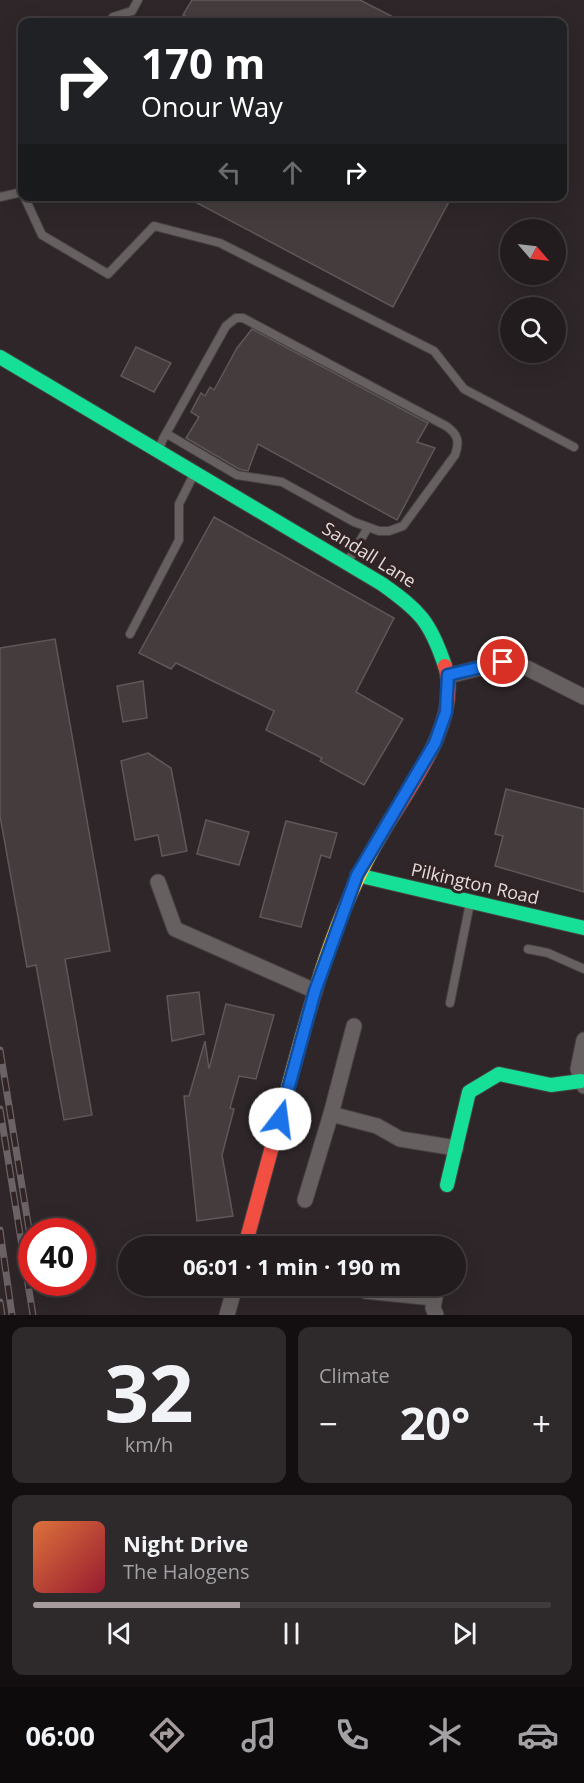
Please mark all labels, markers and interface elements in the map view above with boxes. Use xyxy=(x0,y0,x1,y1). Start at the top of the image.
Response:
text: 170 m xyxy=(141,34,265,91)
icon: right xyxy=(42,42,120,120)
text: Onour Way xyxy=(141,88,283,125)
icon: left xyxy=(213,156,246,189)
icon: ahead xyxy=(276,156,309,189)
icon: right xyxy=(339,156,372,189)
north arrow xyxy=(500,219,566,285)
map controls xyxy=(500,219,566,363)
button: search xyxy=(500,297,566,363)
street label: Sandall Lane xyxy=(318,516,421,592)
pin xyxy=(477,636,528,687)
icon: arrive xyxy=(486,645,519,678)
street label: Pilkington Road xyxy=(409,857,542,909)
position arrow xyxy=(248,1087,312,1151)
speed limit sign: 40 xyxy=(18,1218,96,1296)
text: 06:01 · 1 min · 190 m xyxy=(183,1251,401,1281)
text: 32 xyxy=(104,1339,194,1445)
text: Climate xyxy=(319,1362,390,1389)
text: 20° xyxy=(400,1392,470,1453)
text: − xyxy=(319,1401,338,1446)
text: + xyxy=(532,1401,551,1446)
text: km/h xyxy=(125,1431,173,1458)
text: Night Drive xyxy=(123,1528,248,1558)
text: The Halogens xyxy=(123,1558,250,1585)
icon: previous xyxy=(103,1617,136,1650)
icon: pause xyxy=(275,1617,308,1650)
icon: next xyxy=(448,1617,481,1650)
icon: directions xyxy=(146,1714,188,1756)
icon: music xyxy=(238,1714,280,1756)
icon: phone xyxy=(331,1714,373,1756)
icon: climate xyxy=(424,1714,466,1756)
icon: car xyxy=(517,1714,559,1756)
text: 06:00 xyxy=(25,1717,95,1754)

